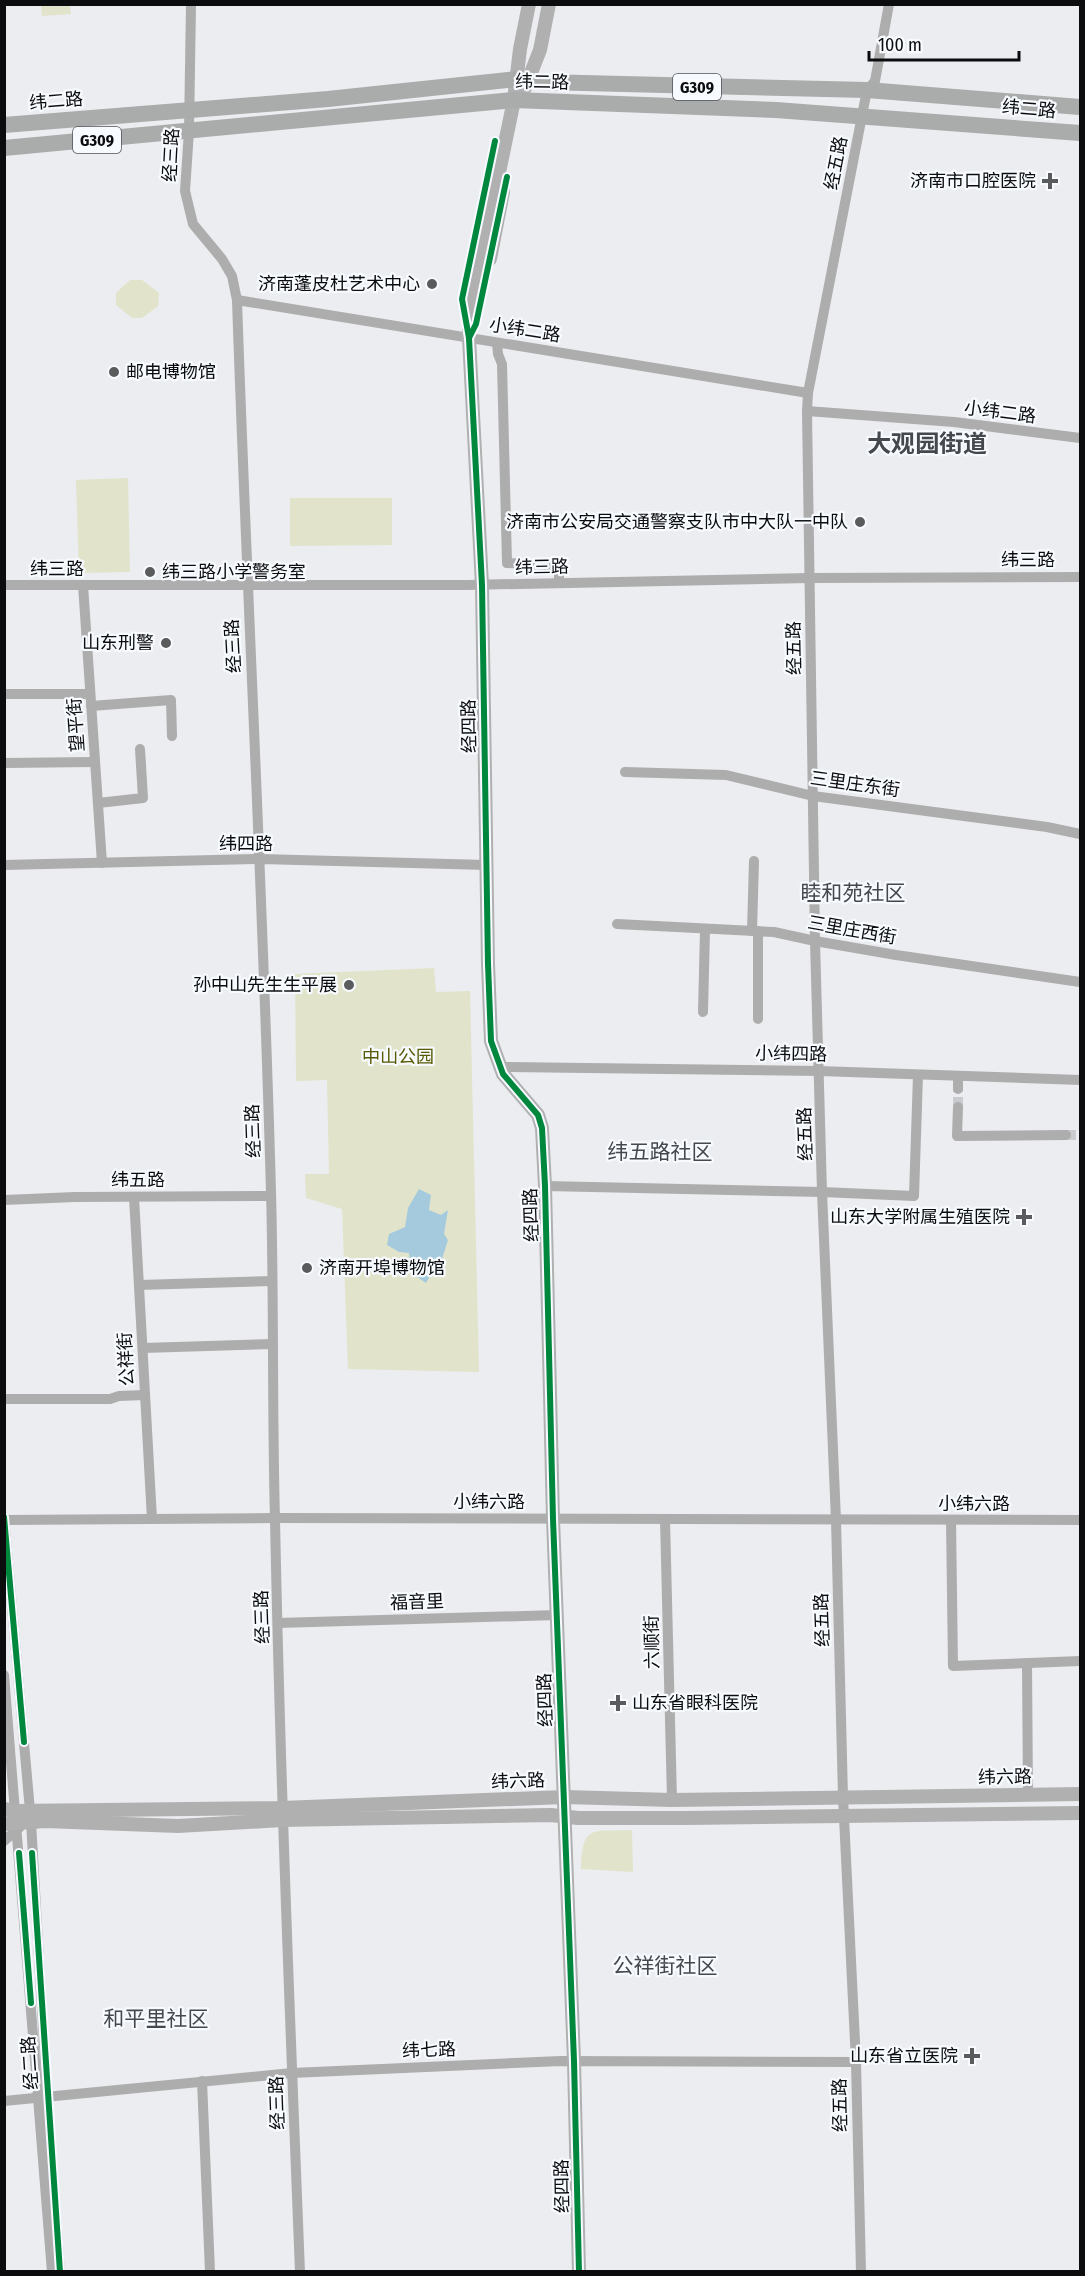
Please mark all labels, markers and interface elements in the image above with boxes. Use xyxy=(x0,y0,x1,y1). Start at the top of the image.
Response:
scale bar xyxy=(869,24,1019,62)
text: 100 m xyxy=(878,34,922,56)
street label: 纬二路 xyxy=(515,71,569,93)
road number: G309 xyxy=(673,74,721,100)
street label: 纬二路 xyxy=(28,88,84,114)
street label: 纬二路 xyxy=(1001,96,1057,122)
road number: G309 xyxy=(73,127,121,153)
street label: 经三路 xyxy=(159,127,183,183)
street label: 经五路 xyxy=(820,134,852,192)
place label: 济南市口腔医院 xyxy=(910,170,1036,192)
marker: 济南市口腔医院 xyxy=(1041,172,1059,190)
place label: 济南蓬皮杜艺术中心 xyxy=(258,273,420,295)
marker: 济南蓬皮杜艺术中心 xyxy=(425,277,439,291)
street label: 小纬二路 xyxy=(488,314,562,346)
place label: 邮电博物馆 xyxy=(126,361,216,383)
marker: 邮电博物馆 xyxy=(107,365,121,379)
street label: 小纬二路 xyxy=(963,397,1037,427)
district label: 大观园街道 xyxy=(867,430,987,458)
place label: 济南市公安局交通警察支队市中大队一中队 xyxy=(506,511,848,533)
marker: 济南市公安局交通警察支队市中大队一中队 xyxy=(853,515,867,529)
street label: 纬三路 xyxy=(1001,549,1055,571)
street label: 纬三路 xyxy=(515,556,569,578)
street label: 纬三路 xyxy=(30,558,84,580)
place label: 纬三路小学警务室 xyxy=(162,561,306,583)
marker: 纬三路小学警务室 xyxy=(143,565,157,579)
street label: 经三路 xyxy=(221,618,245,674)
street label: 经五路 xyxy=(783,621,805,675)
place label: 山东刑警 xyxy=(82,632,154,654)
marker: 山东刑警 xyxy=(159,636,173,650)
street label: 望平街 xyxy=(63,697,89,753)
street label: 经四路 xyxy=(458,699,480,753)
street label: 三里庄东街 xyxy=(809,767,901,801)
street label: 纬四路 xyxy=(219,833,273,855)
district label: 睦和苑社区 xyxy=(801,880,906,906)
street label: 三里庄西街 xyxy=(806,911,898,949)
place label: 孙中山先生生平展 xyxy=(193,974,337,996)
marker: 孙中山先生生平展 xyxy=(342,978,356,992)
street label: 小纬四路 xyxy=(755,1042,827,1066)
park label: 中山公园 xyxy=(362,1046,434,1068)
street label: 经三路 xyxy=(241,1104,265,1158)
street label: 经五路 xyxy=(793,1107,817,1161)
district label: 纬五路社区 xyxy=(608,1139,713,1165)
street label: 纬五路 xyxy=(111,1169,165,1191)
street label: 经四路 xyxy=(519,1188,543,1242)
place label: 山东大学附属生殖医院 xyxy=(830,1206,1010,1228)
marker: 山东大学附属生殖医院 xyxy=(1015,1208,1033,1226)
place label: 济南开埠博物馆 xyxy=(319,1257,445,1279)
marker: 济南开埠博物馆 xyxy=(300,1261,314,1275)
street label: 公祥街 xyxy=(114,1331,138,1387)
street label: 小纬六路 xyxy=(453,1491,525,1513)
street label: 小纬六路 xyxy=(938,1493,1010,1515)
street label: 经三路 xyxy=(250,1590,274,1644)
street label: 福音里 xyxy=(390,1590,444,1614)
street label: 经五路 xyxy=(810,1593,834,1647)
street label: 六顺街 xyxy=(641,1615,663,1669)
street label: 经四路 xyxy=(533,1673,557,1727)
place label: 山东省眼科医院 xyxy=(632,1692,758,1714)
marker: 山东省眼科医院 xyxy=(609,1694,627,1712)
street label: 纬六路 xyxy=(978,1766,1032,1788)
street label: 纬六路 xyxy=(491,1769,545,1793)
district label: 公祥街社区 xyxy=(613,1953,718,1979)
district label: 和平里社区 xyxy=(104,2006,209,2032)
street label: 经二路 xyxy=(17,2035,43,2091)
street label: 纬七路 xyxy=(402,2038,456,2062)
place label: 山东省立医院 xyxy=(850,2045,958,2067)
marker: 山东省立医院 xyxy=(963,2047,981,2065)
street label: 经三路 xyxy=(265,2076,289,2130)
street label: 经五路 xyxy=(829,2078,851,2132)
street label: 经四路 xyxy=(551,2159,573,2213)

